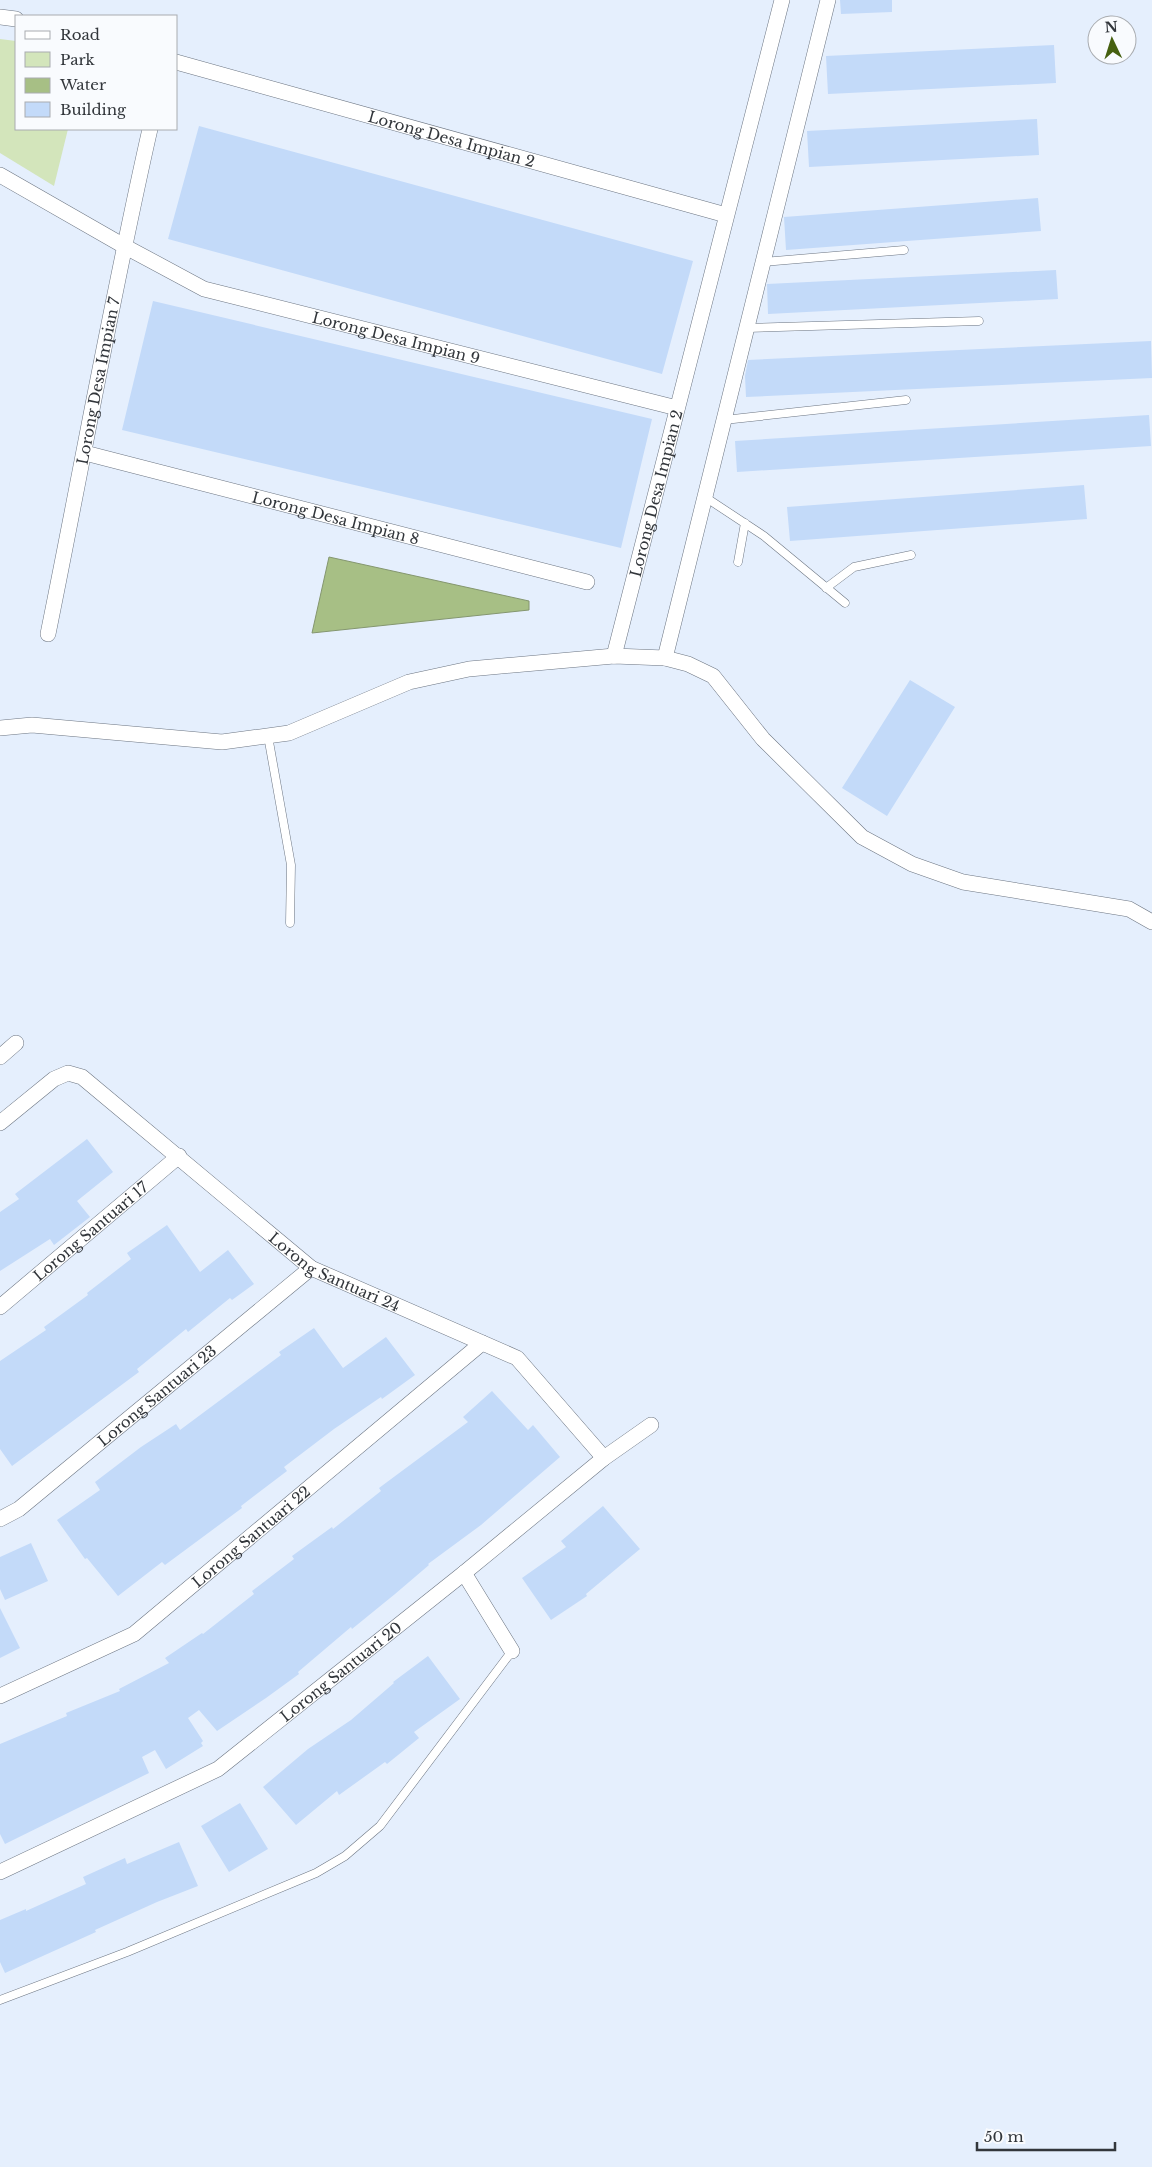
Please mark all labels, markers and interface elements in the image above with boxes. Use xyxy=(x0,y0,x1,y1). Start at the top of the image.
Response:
legend xyxy=(15,15,178,130)
north arrow xyxy=(1087,15,1137,65)
text: N xyxy=(1104,18,1118,36)
text: Road xyxy=(60,25,100,44)
text: Park xyxy=(60,50,96,69)
text: Water xyxy=(59,75,107,94)
text: Building xyxy=(60,100,127,119)
street label: Lorong Desa Impian 2 xyxy=(366,106,537,171)
street label: Lorong Desa Impian 7 xyxy=(72,295,124,466)
street label: Lorong Desa Impian 9 xyxy=(310,307,482,368)
street label: Lorong Desa Impian 2 xyxy=(625,408,686,579)
street label: Lorong Desa Impian 8 xyxy=(250,487,421,548)
street label: Lorong Santuari 17 xyxy=(29,1177,152,1285)
street label: Lorong Santuari 24 xyxy=(265,1228,403,1315)
street label: Lorong Santuari 23 xyxy=(93,1341,220,1450)
street label: Lorong Santuari 22 xyxy=(188,1481,314,1591)
street label: Lorong Santuari 20 xyxy=(276,1617,405,1725)
scale bar xyxy=(977,2120,1114,2152)
text: 50 m xyxy=(984,2127,1024,2146)

